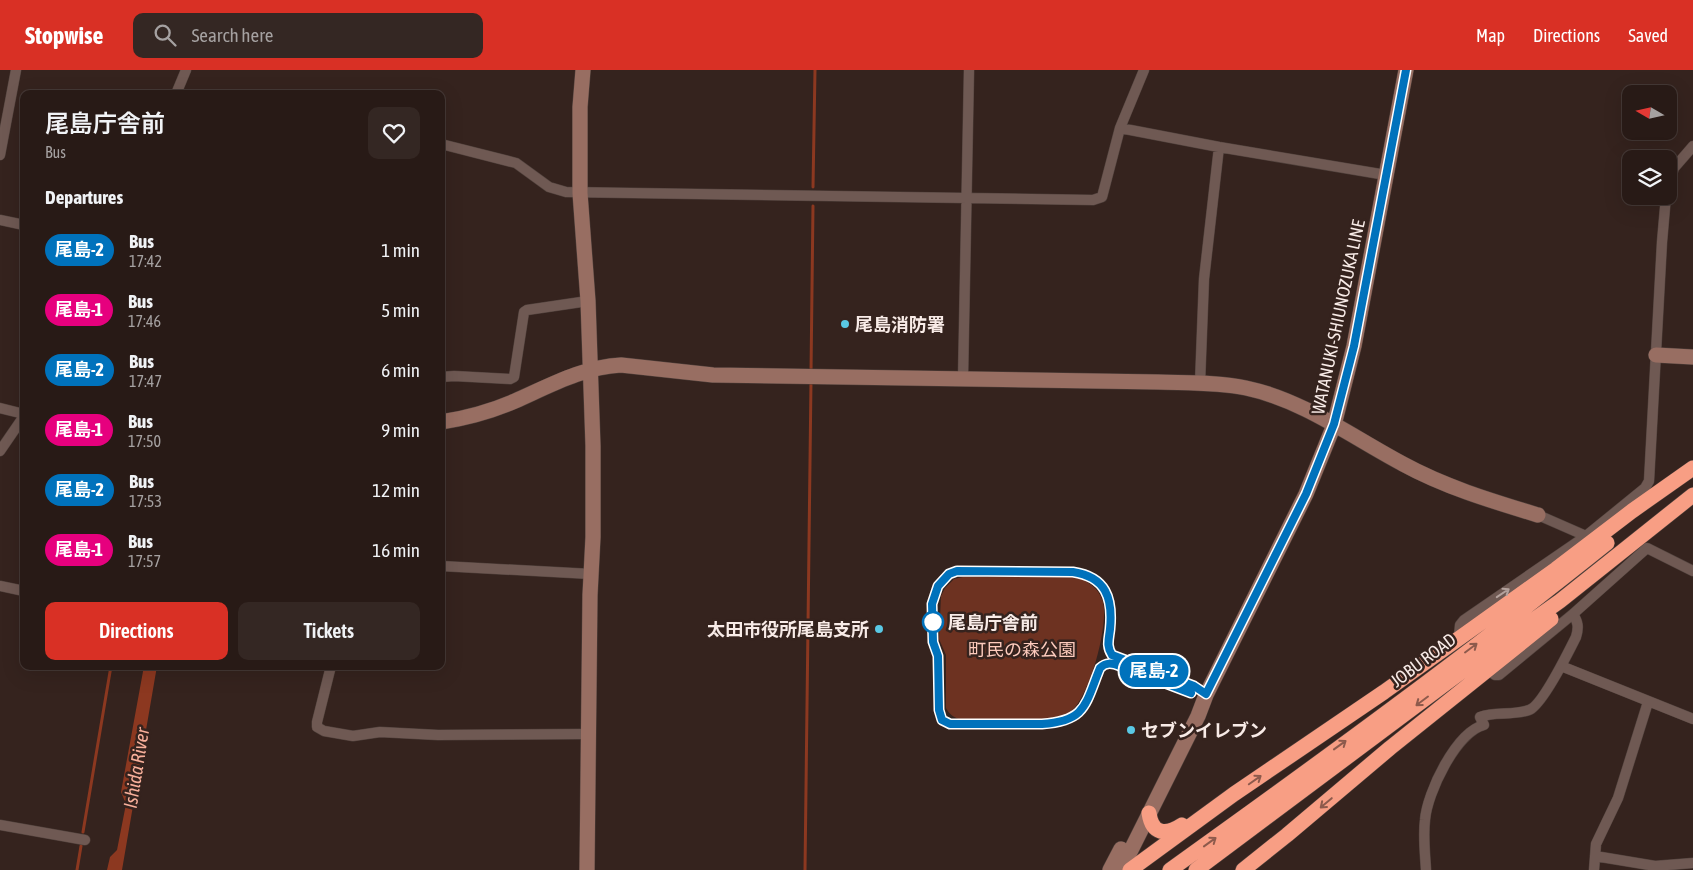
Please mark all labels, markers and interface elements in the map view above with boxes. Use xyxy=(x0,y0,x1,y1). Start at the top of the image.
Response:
search box xyxy=(133,13,483,58)
icon: search xyxy=(151,21,179,49)
text: Stopwise xyxy=(25,22,103,49)
text: Search here xyxy=(191,24,273,46)
text: Map xyxy=(1476,25,1505,46)
text: Directions xyxy=(1533,25,1600,46)
text: Saved xyxy=(1628,25,1668,46)
north arrow xyxy=(1622,85,1678,140)
map controls xyxy=(1622,85,1677,205)
button: heart xyxy=(368,107,420,159)
text: 尾島庁舎前 xyxy=(45,110,165,137)
text: Bus xyxy=(45,143,66,161)
button: layers xyxy=(1622,150,1677,205)
text: Departures xyxy=(45,186,123,208)
street label: WATANUKI-SHIUNOZUKA LINE xyxy=(1307,217,1369,416)
text: Bus xyxy=(129,230,154,252)
text: 尾島-2 xyxy=(55,239,104,260)
text: 1 min xyxy=(381,239,420,261)
text: 17:42 xyxy=(129,252,162,270)
text: Bus xyxy=(128,290,153,312)
text: 尾島-1 xyxy=(55,299,103,320)
text: 5 min xyxy=(381,299,420,321)
text: 17:46 xyxy=(128,312,161,330)
place label: 尾島消防署 xyxy=(855,314,945,335)
marker: 尾島消防署 xyxy=(839,318,851,330)
text: Bus xyxy=(129,350,154,372)
text: 尾島-2 xyxy=(55,359,104,380)
text: 6 min xyxy=(381,359,420,381)
text: 17:47 xyxy=(129,372,162,390)
text: Bus xyxy=(128,410,153,432)
text: 尾島-1 xyxy=(55,419,103,440)
text: 9 min xyxy=(381,419,420,441)
text: 17:50 xyxy=(128,432,161,450)
text: Bus xyxy=(129,470,154,492)
text: 尾島-2 xyxy=(55,479,104,500)
text: 12 min xyxy=(372,479,420,501)
text: 17:53 xyxy=(129,492,162,510)
text: Bus xyxy=(128,530,153,552)
text: 尾島-1 xyxy=(55,539,103,560)
text: 16 min xyxy=(372,539,420,561)
text: 17:57 xyxy=(128,552,161,570)
one-way arrow xyxy=(1496,588,1510,598)
button: Directions xyxy=(45,602,228,660)
button: Tickets xyxy=(238,602,420,660)
marker: 尾島庁舎前 xyxy=(922,611,944,633)
place label: 尾島庁舎前 xyxy=(948,612,1038,633)
place label: 太田市役所尾島支所 xyxy=(707,619,869,640)
marker: 太田市役所尾島支所 xyxy=(873,623,885,635)
street label: JOBU ROAD xyxy=(1386,629,1460,691)
park label: 町民の森公園 xyxy=(968,639,1076,660)
one-way arrow xyxy=(1464,643,1478,653)
line badge: 尾島-2 xyxy=(1119,655,1189,687)
text: 尾島-2 xyxy=(1130,660,1178,681)
one-way arrow xyxy=(1416,696,1429,707)
place label: セブンイレブン xyxy=(1141,720,1267,741)
marker: セブンイレブン xyxy=(1125,724,1137,736)
water label: Ishida River xyxy=(119,725,153,810)
one-way arrow xyxy=(1333,740,1347,750)
one-way arrow xyxy=(1248,775,1262,785)
one-way arrow xyxy=(1320,797,1333,808)
one-way arrow xyxy=(1203,836,1216,847)

